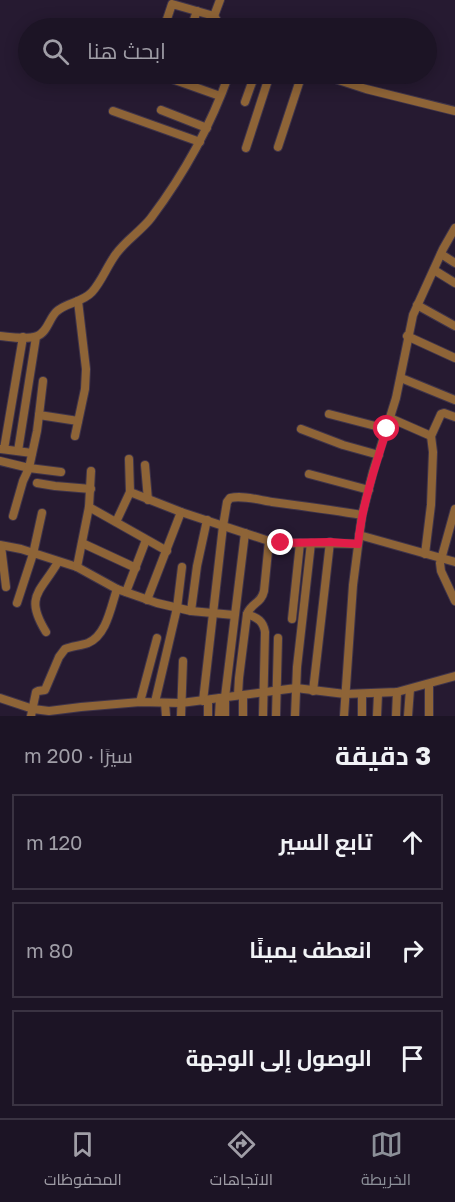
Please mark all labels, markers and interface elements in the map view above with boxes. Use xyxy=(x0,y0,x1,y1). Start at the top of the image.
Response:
search box xyxy=(18,18,437,84)
icon: search xyxy=(39,35,72,68)
text: ابحث هنا xyxy=(87,37,166,64)
route start xyxy=(373,415,399,441)
route end xyxy=(267,529,293,555)
text: 3 دقيقة xyxy=(335,740,431,771)
text: سيرًا · 200 m xyxy=(24,743,133,767)
icon: ahead xyxy=(396,826,429,859)
text: تابع السير xyxy=(279,828,372,855)
text: 120 m xyxy=(26,830,82,854)
icon: right xyxy=(396,934,429,967)
text: انعطف يمينًا xyxy=(249,936,372,963)
text: 80 m xyxy=(26,938,73,962)
icon: arrive xyxy=(396,1042,429,1075)
text: الوصول إلى الوجهة xyxy=(186,1044,372,1071)
tab: المحفوظات xyxy=(44,1128,122,1194)
tab: الاتجاهات xyxy=(210,1128,273,1194)
tab: الخريطة xyxy=(361,1128,411,1194)

